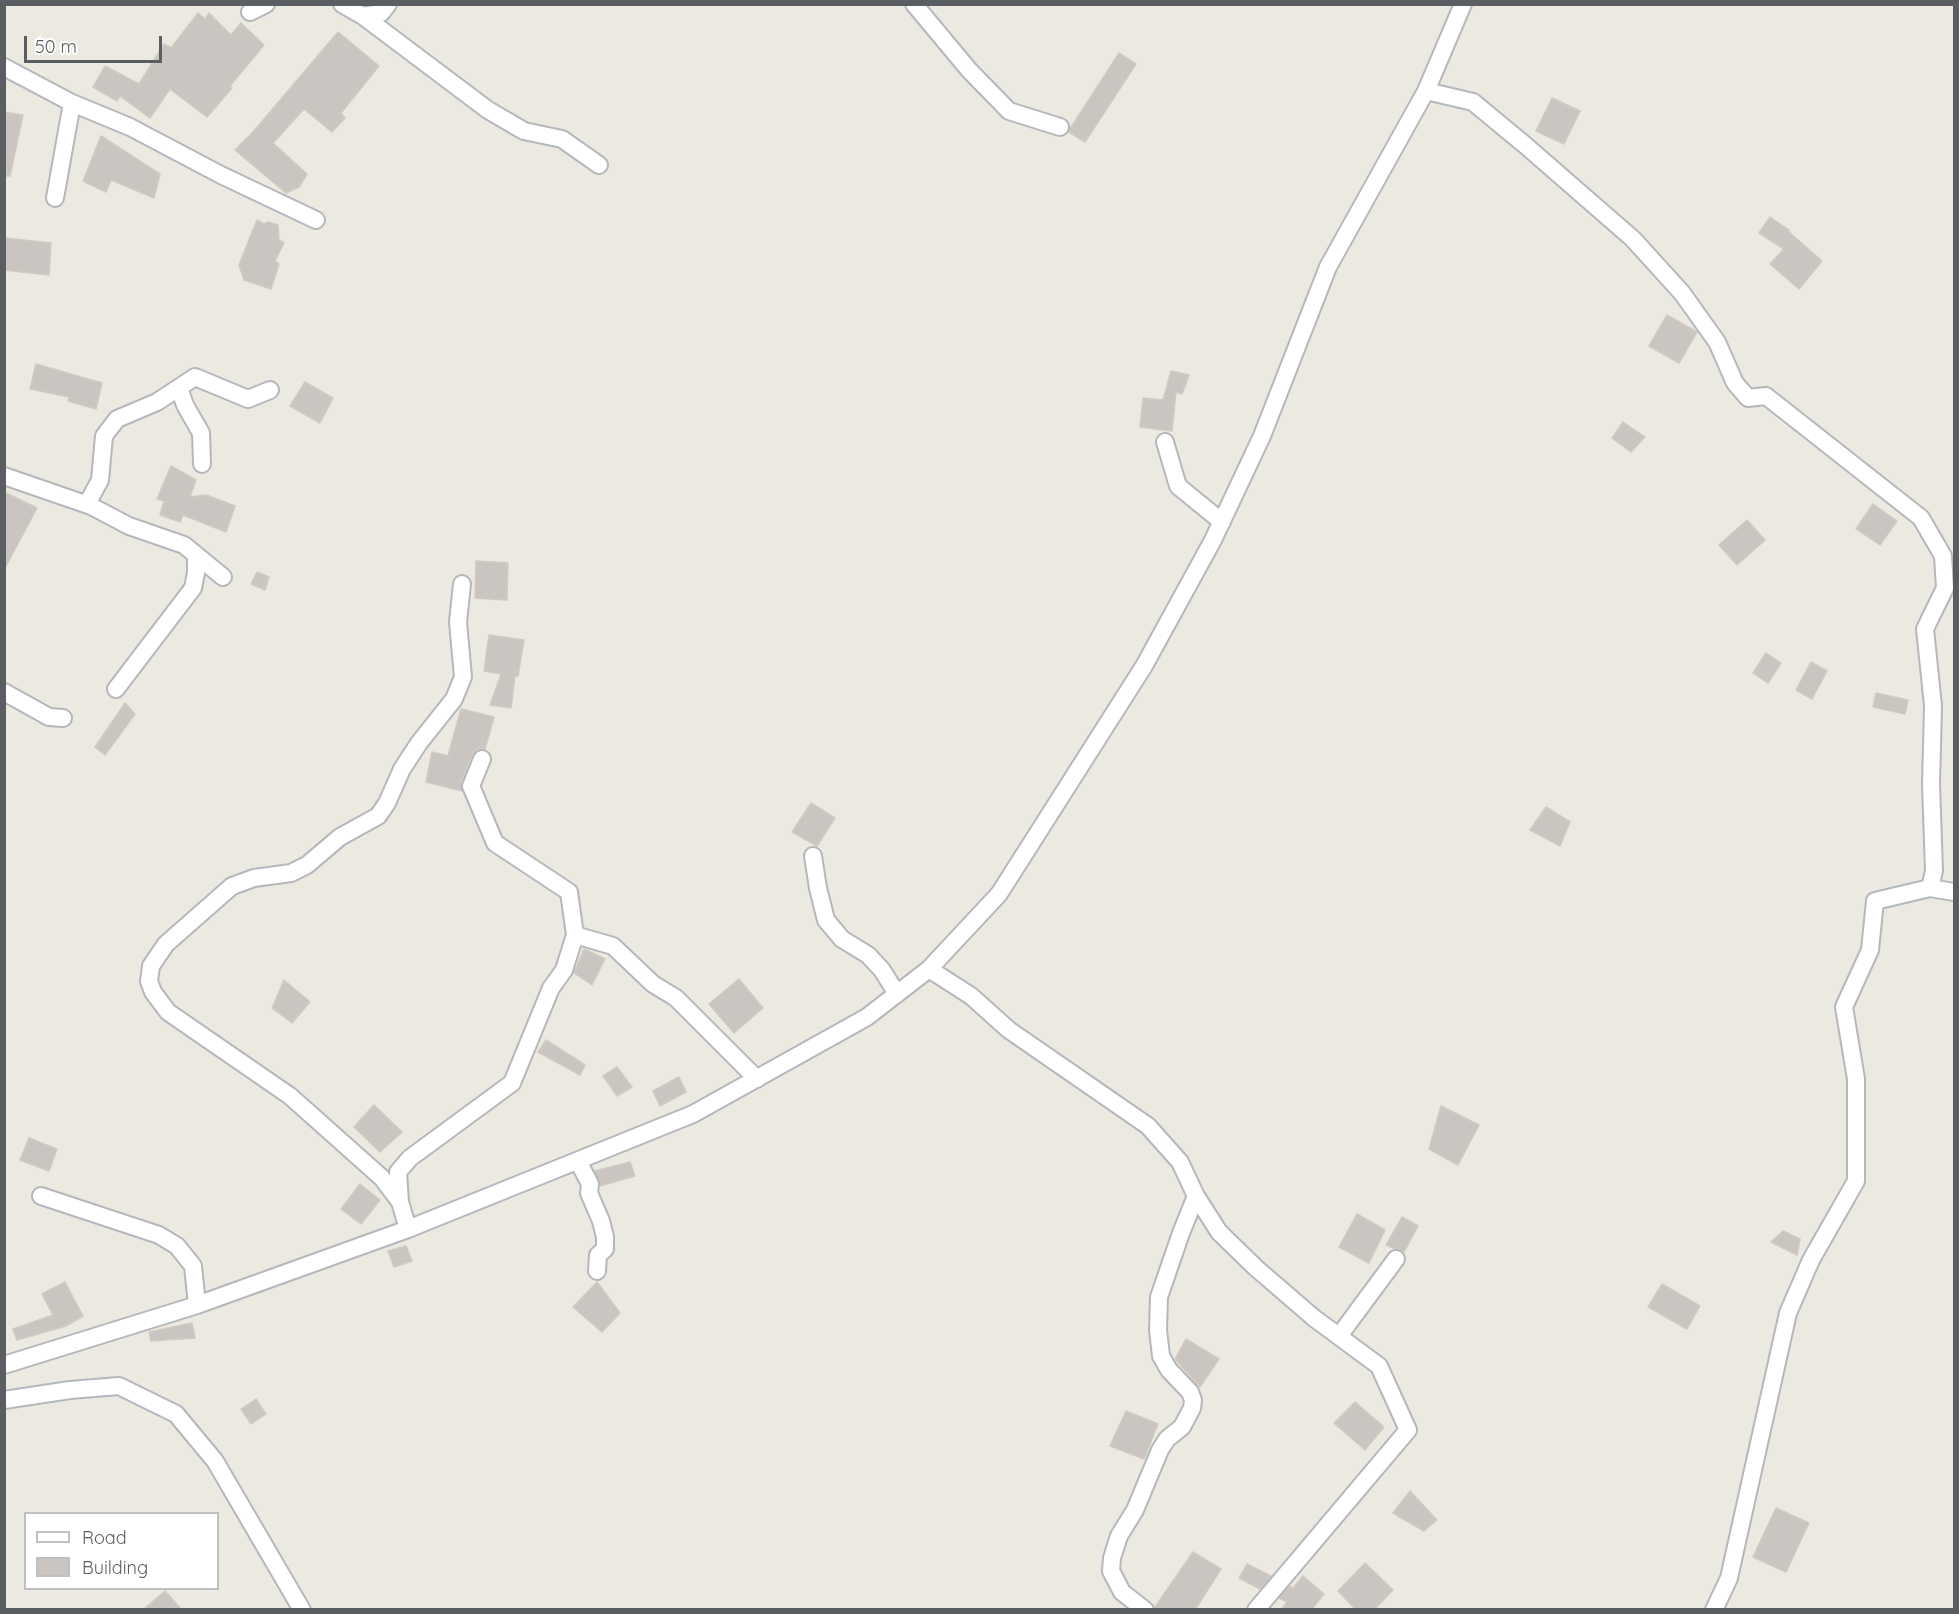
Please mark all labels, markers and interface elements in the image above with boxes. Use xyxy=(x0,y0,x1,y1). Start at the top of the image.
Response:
scale bar xyxy=(27,24,165,62)
text: 50 m xyxy=(35,35,77,58)
legend xyxy=(24,1512,219,1590)
text: Road xyxy=(82,1526,127,1549)
text: Building xyxy=(82,1556,148,1579)

